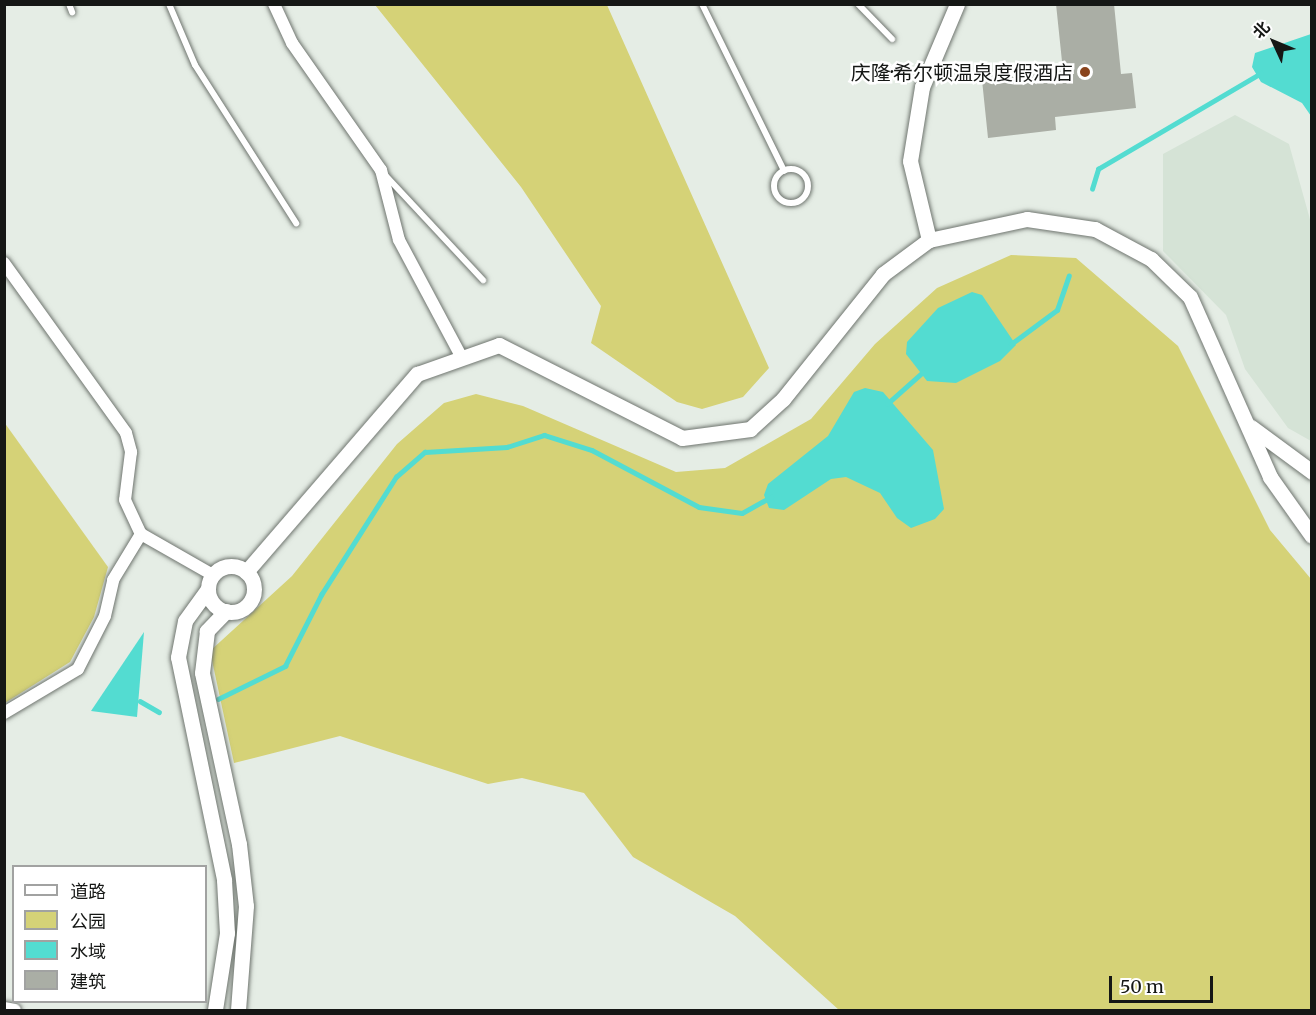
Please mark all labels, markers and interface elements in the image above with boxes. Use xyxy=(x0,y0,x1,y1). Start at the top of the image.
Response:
north arrow xyxy=(1244,12,1304,72)
text: 北 xyxy=(1248,17,1274,42)
place label: 庆隆·希尔顿温泉度假酒店 xyxy=(851,60,1073,84)
marker: 庆隆·希尔顿温泉度假酒店 xyxy=(1078,65,1092,79)
legend xyxy=(12,865,207,1003)
text: 道路 xyxy=(70,880,106,903)
text: 公园 xyxy=(70,910,106,933)
text: 水域 xyxy=(70,940,106,963)
scale bar xyxy=(1112,964,1216,1002)
text: 建筑 xyxy=(70,970,106,993)
text: 50 m xyxy=(1120,975,1164,998)

